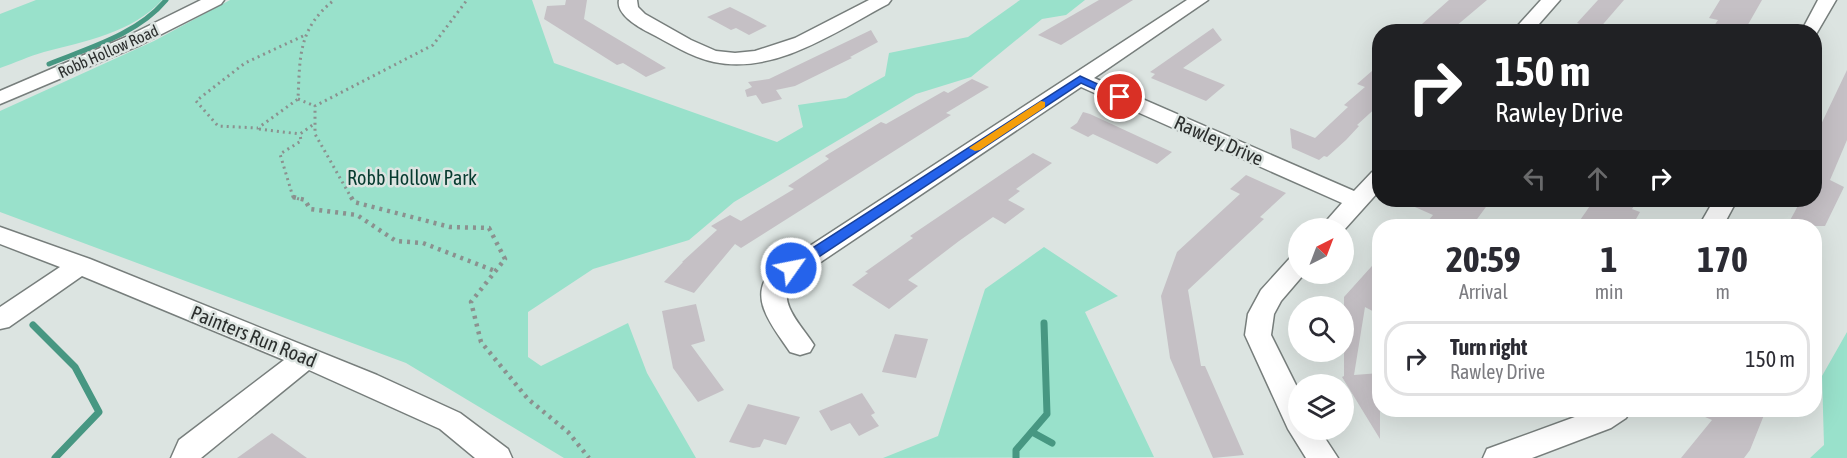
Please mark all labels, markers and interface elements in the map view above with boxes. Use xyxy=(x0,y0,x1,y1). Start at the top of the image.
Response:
street label: Robb Hollow Road xyxy=(55,21,161,81)
text: 150 m xyxy=(1495,47,1590,95)
icon: right xyxy=(1396,48,1474,126)
pin xyxy=(1094,71,1145,122)
icon: arrive xyxy=(1103,80,1136,113)
text: Rawley Drive xyxy=(1495,97,1623,128)
street label: Rawley Drive xyxy=(1171,110,1267,170)
icon: left xyxy=(1518,162,1551,195)
icon: ahead xyxy=(1581,162,1614,195)
icon: right xyxy=(1644,162,1677,195)
park label: Robb Hollow Park xyxy=(347,166,477,189)
north arrow xyxy=(1288,218,1354,284)
map controls xyxy=(1288,218,1354,440)
position arrow xyxy=(759,236,823,300)
text: 20:59 xyxy=(1446,238,1521,280)
text: 1 xyxy=(1601,238,1617,280)
text: 170 xyxy=(1697,238,1748,280)
text: Arrival xyxy=(1459,280,1508,303)
text: min xyxy=(1595,280,1623,303)
text: m xyxy=(1715,280,1730,303)
button: search xyxy=(1288,296,1354,362)
street label: Painters Run Road xyxy=(188,300,320,372)
text: Turn right xyxy=(1450,334,1527,360)
icon: right xyxy=(1399,342,1432,375)
text: 150 m xyxy=(1745,346,1795,372)
text: Rawley Drive xyxy=(1450,360,1545,383)
button: layers xyxy=(1288,374,1354,440)

